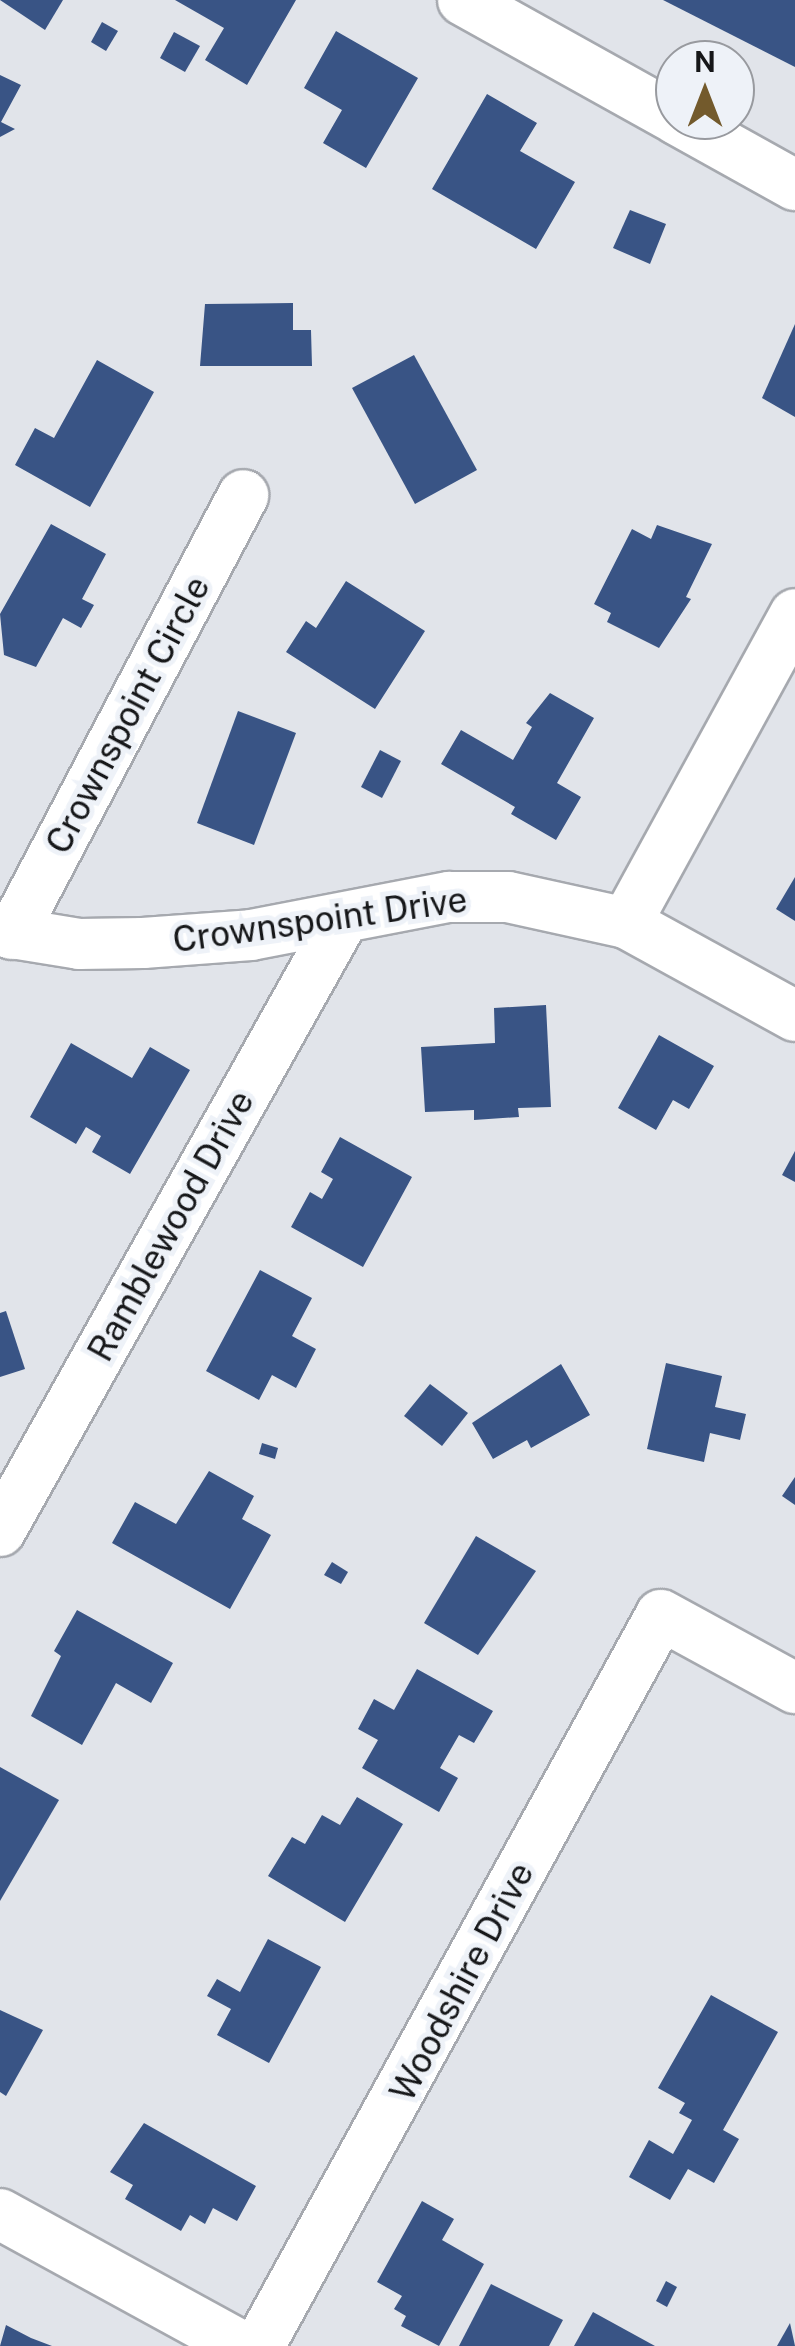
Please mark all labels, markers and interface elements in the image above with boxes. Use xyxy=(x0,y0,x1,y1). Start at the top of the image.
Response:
north arrow xyxy=(655,40,755,140)
text: N xyxy=(694,45,716,78)
street label: Crownspoint Circle xyxy=(37,569,219,861)
street label: Crownspoint Drive xyxy=(170,879,470,961)
street label: Ramblewood Drive xyxy=(79,1083,263,1369)
street label: Woodshire Drive xyxy=(381,1855,543,2109)

